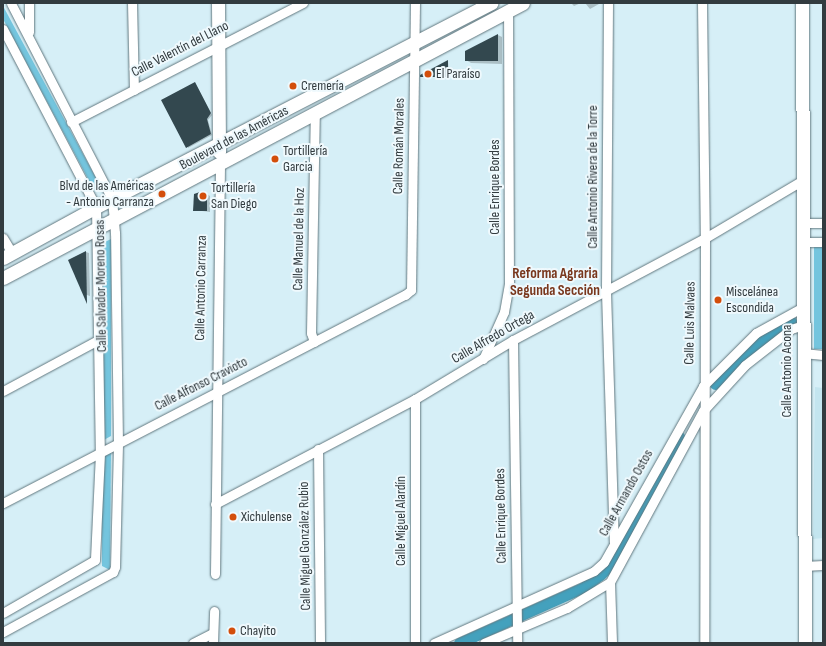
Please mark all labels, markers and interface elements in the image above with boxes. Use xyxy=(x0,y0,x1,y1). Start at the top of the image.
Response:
street label: Calle Valentín del Llano xyxy=(129,17,231,81)
place label: El Paraíso xyxy=(436,66,480,82)
marker: El Paraíso xyxy=(423,69,433,79)
place label: Cremería xyxy=(301,78,344,94)
marker: Cremería xyxy=(288,81,298,91)
street label: Calle Román Morales xyxy=(390,98,408,194)
street label: Boulevard de las Américas xyxy=(177,102,291,174)
street label: Calle Antonio Rivera de la Torre xyxy=(585,105,601,249)
street label: Calle Enrique Bordes xyxy=(487,139,503,235)
place label: Tortillería Garcia xyxy=(283,143,327,176)
marker: Tortillería Garcia xyxy=(270,154,280,164)
place label: Blvd de las Américas - Antonio Carranza xyxy=(60,178,154,210)
place label: Tortillería San Diego xyxy=(211,180,257,212)
street label: Calle Manuel de la Hoz xyxy=(290,187,308,291)
marker: Blvd de las Américas - Antonio Carranza xyxy=(157,189,167,199)
marker: Tortillería San Diego xyxy=(198,191,208,201)
street label: Calle Salvador Moreno Rosas xyxy=(91,220,111,352)
street label: Calle Antonio Carranza xyxy=(192,235,210,341)
district label: Reforma Agraria Segunda Sección xyxy=(510,264,600,299)
street label: Calle Luis Malvaes xyxy=(681,281,699,365)
place label: Miscelánea Escondida xyxy=(726,284,778,316)
marker: Miscelánea Escondida xyxy=(713,295,723,305)
street label: Calle Alfredo Ortega xyxy=(449,307,537,367)
street label: Calle Antonio Acona xyxy=(779,325,795,417)
street label: Calle Alfonso Cravioto xyxy=(152,353,250,415)
street label: Calle Armando Ostos xyxy=(595,447,657,539)
street label: Calle Enrique Bordes xyxy=(492,468,510,564)
street label: Calle Miguel Alardín xyxy=(393,476,409,566)
street label: Calle Miguel González Rubio xyxy=(295,481,315,611)
place label: Xichulense xyxy=(241,509,292,525)
marker: Xichulense xyxy=(228,512,238,522)
place label: Chayito xyxy=(240,623,276,639)
marker: Chayito xyxy=(227,626,237,636)

